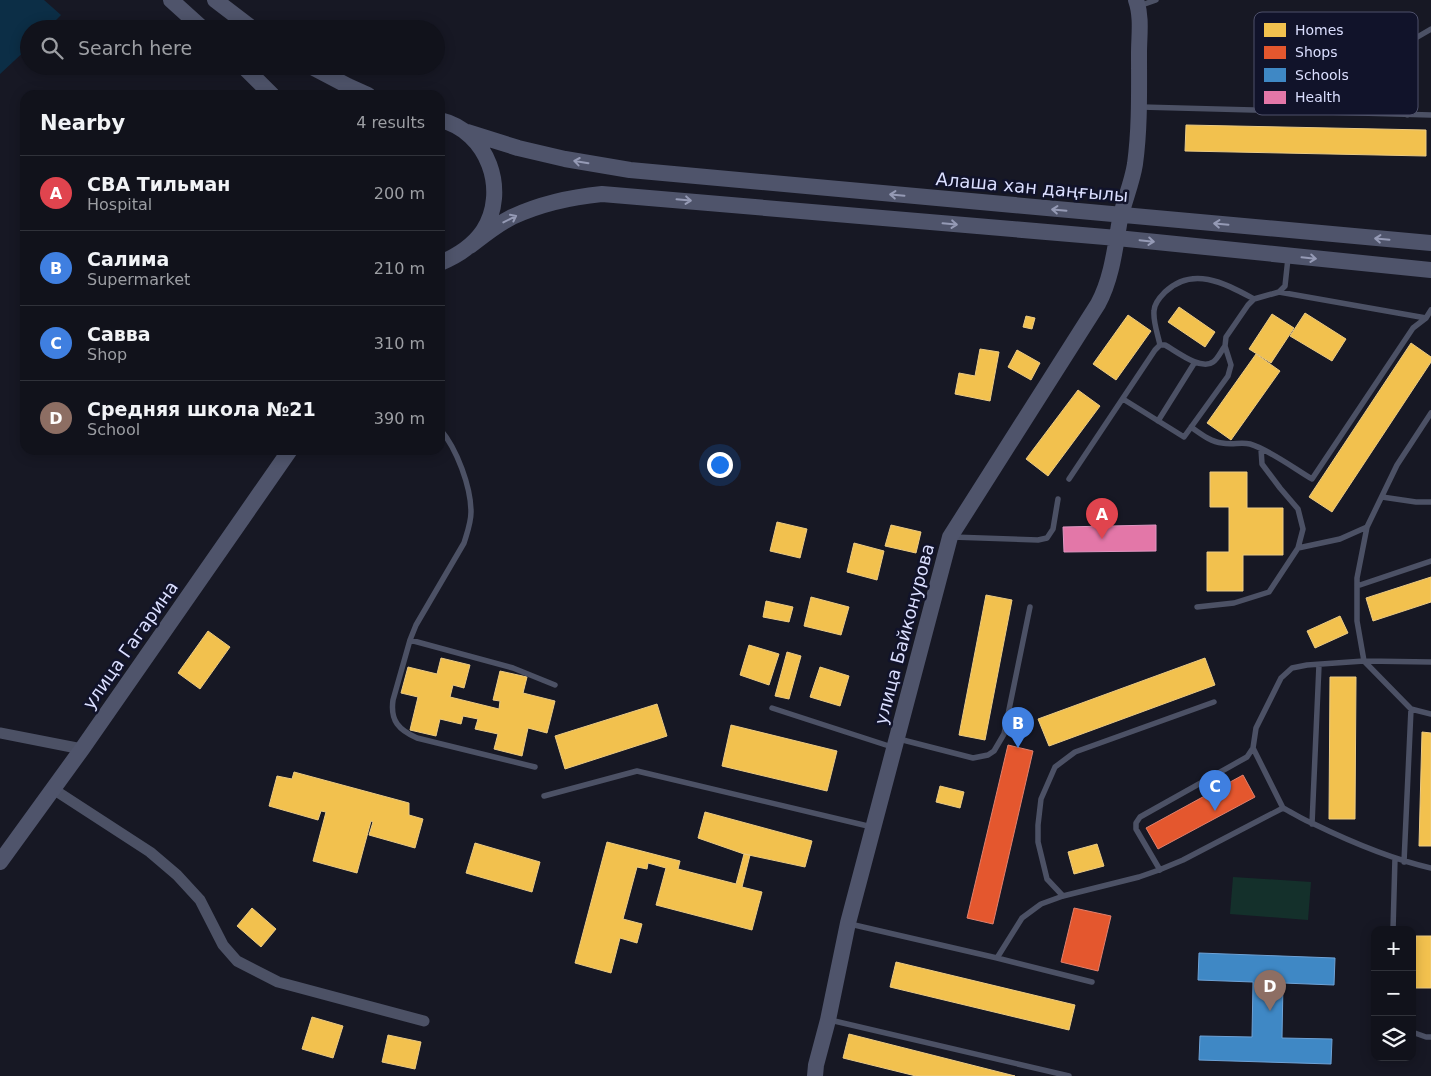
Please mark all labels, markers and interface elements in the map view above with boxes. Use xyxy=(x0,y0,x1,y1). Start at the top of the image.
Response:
legend xyxy=(1254,12,1418,115)
search box xyxy=(20,20,445,75)
text: Homes xyxy=(1295,22,1344,38)
icon: search xyxy=(38,34,66,62)
text: Search here xyxy=(78,37,192,59)
text: Shops xyxy=(1295,44,1338,60)
text: Schools xyxy=(1295,67,1349,83)
text: Health xyxy=(1295,89,1341,105)
text: Nearby xyxy=(40,111,125,135)
text: 4 results xyxy=(356,113,425,132)
one-way arrow xyxy=(574,157,590,167)
street label: Алаша хан даңғылы xyxy=(935,168,1129,206)
text: СВА Тильман xyxy=(87,173,230,195)
text: A xyxy=(50,184,62,203)
text: 200 m xyxy=(374,184,425,203)
one-way arrow xyxy=(889,190,905,199)
text: Hospital xyxy=(87,195,152,214)
one-way arrow xyxy=(676,195,692,205)
one-way arrow xyxy=(1051,205,1067,214)
one-way arrow xyxy=(502,214,517,223)
one-way arrow xyxy=(942,219,958,228)
one-way arrow xyxy=(1213,219,1229,229)
one-way arrow xyxy=(1375,234,1391,243)
one-way arrow xyxy=(1139,237,1155,246)
text: Салима xyxy=(87,248,169,270)
one-way arrow xyxy=(1300,253,1316,263)
text: B xyxy=(50,259,62,278)
text: 210 m xyxy=(374,259,425,278)
text: Supermarket xyxy=(87,270,190,289)
text: Савва xyxy=(87,323,151,345)
text: C xyxy=(50,334,62,353)
text: 310 m xyxy=(374,334,425,353)
text: Shop xyxy=(87,345,127,364)
text: Средняя школа №21 xyxy=(87,398,316,420)
text: D xyxy=(49,409,63,428)
text: 390 m xyxy=(374,409,425,428)
text: School xyxy=(87,420,140,439)
your location xyxy=(707,452,733,478)
pin: A xyxy=(1086,498,1118,539)
street label: улица Байконурова xyxy=(870,541,938,727)
street label: улица Гагарина xyxy=(78,577,182,713)
pin: B xyxy=(1002,707,1034,748)
pin: C xyxy=(1199,770,1231,811)
map controls xyxy=(1371,926,1416,1061)
button: + xyxy=(1371,926,1416,971)
pin: D xyxy=(1254,970,1286,1011)
button: − xyxy=(1371,971,1416,1016)
button: layers xyxy=(1371,1016,1416,1061)

